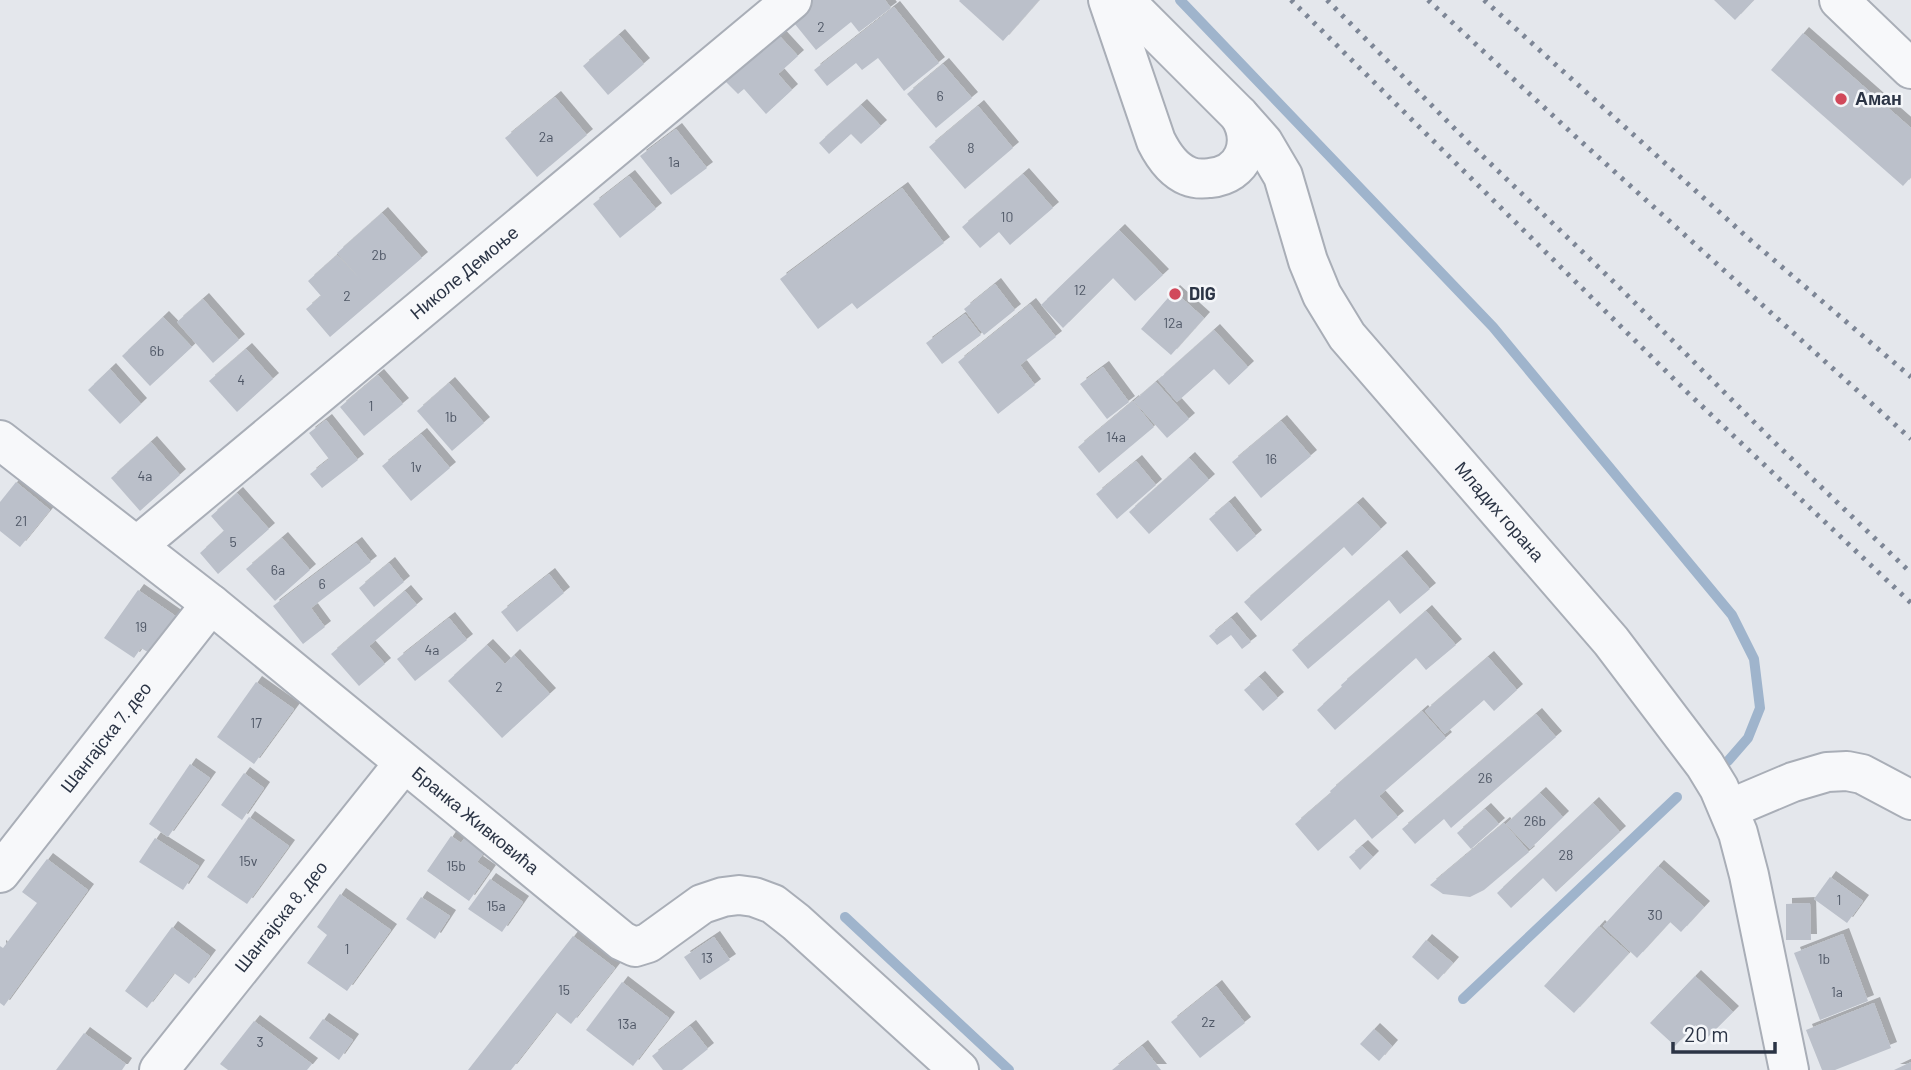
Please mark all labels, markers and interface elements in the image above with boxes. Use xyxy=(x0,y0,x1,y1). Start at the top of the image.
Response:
house number: 2 xyxy=(817,18,825,35)
house number: 6 xyxy=(936,87,944,104)
place label: Аман xyxy=(1855,87,1902,109)
marker: Аман xyxy=(1833,91,1849,107)
house number: 2a xyxy=(539,128,553,145)
house number: 8 xyxy=(967,139,975,156)
house number: 1a xyxy=(668,153,680,170)
house number: 10 xyxy=(1001,208,1013,225)
street label: Николе Демоње xyxy=(405,221,522,324)
house number: 2b xyxy=(371,246,387,263)
house number: 12 xyxy=(1074,281,1086,298)
place label: DIG xyxy=(1189,282,1216,304)
marker: DIG xyxy=(1167,286,1183,302)
house number: 2 xyxy=(343,287,351,304)
house number: 12a xyxy=(1163,314,1183,331)
house number: 6b xyxy=(150,342,164,359)
house number: 4 xyxy=(237,371,245,388)
house number: 1 xyxy=(369,397,373,414)
house number: 1b xyxy=(445,408,457,425)
house number: 14a xyxy=(1106,428,1126,445)
house number: 16 xyxy=(1265,450,1277,467)
street label: Младих горана xyxy=(1451,457,1550,566)
house number: 1v xyxy=(410,458,422,475)
house number: 4a xyxy=(138,467,152,484)
house number: 21 xyxy=(15,512,27,529)
house number: 5 xyxy=(229,533,237,550)
house number: 6a xyxy=(271,561,285,578)
house number: 6 xyxy=(318,575,326,592)
house number: 19 xyxy=(135,618,147,635)
house number: 4a xyxy=(425,641,439,658)
street label: Шангајска 7. део xyxy=(55,677,156,797)
house number: 2 xyxy=(495,678,503,695)
house number: 17 xyxy=(250,714,262,731)
street label: Бранка Живковића xyxy=(408,761,545,879)
house number: 26 xyxy=(1478,769,1492,786)
house number: 26b xyxy=(1524,812,1546,829)
house number: 28 xyxy=(1559,846,1573,863)
house number: 15v xyxy=(239,852,258,869)
street label: Шангајска 8. део xyxy=(229,856,332,976)
house number: 15b xyxy=(446,857,466,874)
house number: 1 xyxy=(1837,891,1841,908)
house number: 15a xyxy=(486,897,506,914)
house number: 30 xyxy=(1647,906,1663,923)
house number: 1 xyxy=(345,940,349,957)
house number: 13 xyxy=(701,949,713,966)
house number: 1b xyxy=(1818,950,1830,967)
house number: 15 xyxy=(558,981,570,998)
house number: 1a xyxy=(1831,983,1843,1000)
scale bar xyxy=(1673,1010,1774,1054)
house number: 2z xyxy=(1201,1013,1215,1030)
house number: 13a xyxy=(617,1015,637,1032)
text: 20 m xyxy=(1684,1021,1729,1046)
house number: 3 xyxy=(256,1033,264,1050)

